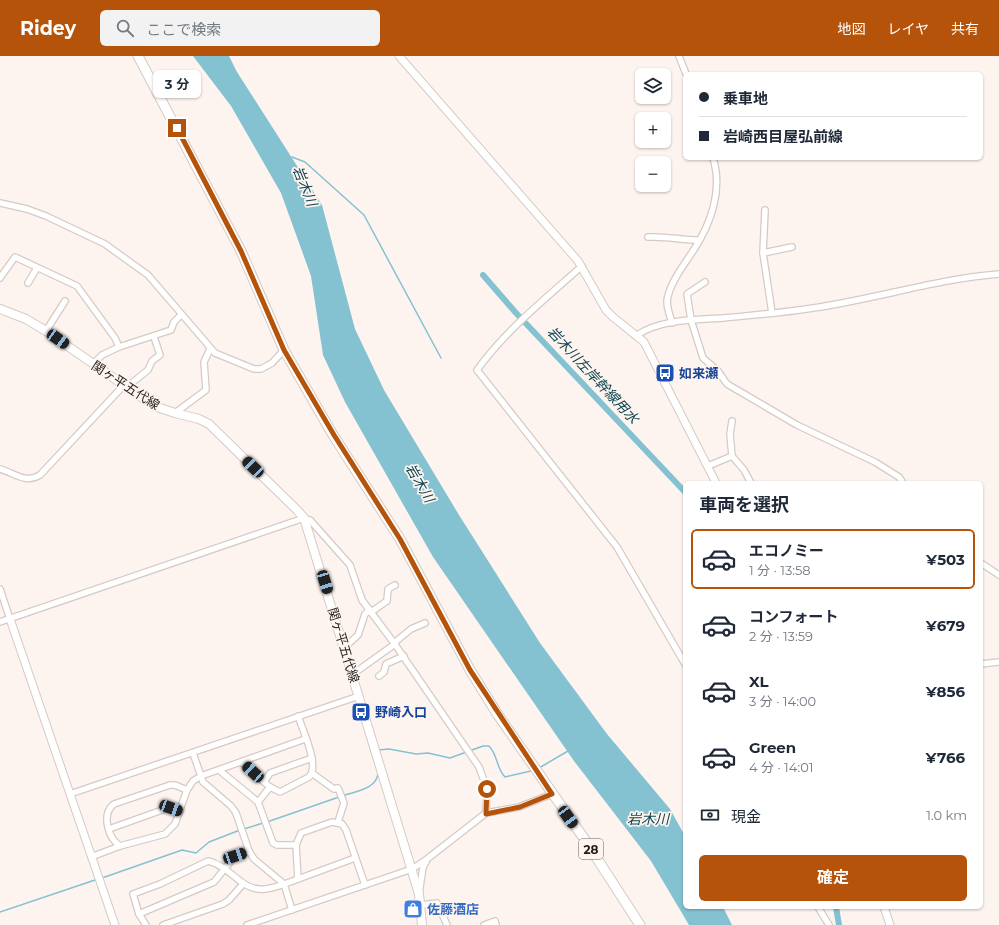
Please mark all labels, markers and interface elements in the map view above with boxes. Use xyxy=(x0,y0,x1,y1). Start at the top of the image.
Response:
search box xyxy=(100,10,380,46)
text: Ridey xyxy=(20,17,76,40)
icon: search xyxy=(114,17,136,39)
text: ここで検索 xyxy=(146,20,221,39)
text: 地図 xyxy=(837,20,865,38)
text: レイヤ xyxy=(887,20,929,38)
text: 共有 xyxy=(951,20,979,38)
map controls xyxy=(635,68,671,192)
button: layers xyxy=(635,68,671,104)
callout: 3 分 xyxy=(153,70,201,98)
text: 3 分 xyxy=(165,76,189,92)
text: 乗車地 xyxy=(723,89,768,108)
button: + xyxy=(635,112,671,148)
route end xyxy=(168,119,186,137)
text: 岩崎西目屋弘前線 xyxy=(723,127,843,146)
button: − xyxy=(635,156,671,192)
water label: 岩木川 xyxy=(289,163,322,211)
water label: 岩木川左岸幹線用水 xyxy=(543,323,644,429)
car xyxy=(45,327,71,351)
street label: 関ヶ平五代線 xyxy=(89,357,163,413)
bus stop icon: 如来瀬 xyxy=(654,362,676,384)
place label: 如来瀬 xyxy=(679,365,719,381)
car xyxy=(240,454,266,480)
water label: 岩木川 xyxy=(402,460,439,507)
text: 車両を選択 xyxy=(699,494,789,516)
icon: car xyxy=(701,541,737,577)
text: エコノミー xyxy=(749,541,824,560)
text: ¥503 xyxy=(926,550,965,569)
text: 1 分 · 13:58 xyxy=(749,562,811,578)
car xyxy=(316,569,334,595)
street label: 関ヶ平五代線 xyxy=(325,605,363,685)
icon: car xyxy=(701,607,737,643)
text: コンフォート xyxy=(749,607,839,626)
text: ¥679 xyxy=(926,616,965,635)
text: 2 分 · 13:59 xyxy=(749,628,813,644)
text: XL xyxy=(749,672,768,691)
icon: car xyxy=(701,673,737,709)
text: ¥856 xyxy=(926,682,965,701)
text: 3 分 · 14:00 xyxy=(749,693,816,709)
bus stop icon: 野崎入口 xyxy=(350,701,372,723)
place label: 野崎入口 xyxy=(375,704,427,720)
text: Green xyxy=(749,738,796,757)
icon: car xyxy=(701,739,737,775)
text: ¥766 xyxy=(925,748,965,767)
text: 4 分 · 14:01 xyxy=(749,759,814,775)
car xyxy=(240,760,266,784)
route start xyxy=(478,780,496,798)
car xyxy=(158,798,184,818)
car xyxy=(556,804,580,830)
icon: cash xyxy=(699,804,721,826)
text: 現金 xyxy=(731,807,761,826)
text: 1.0 km xyxy=(926,807,967,823)
water label: 岩木川 xyxy=(627,810,671,828)
road number: 28 xyxy=(579,839,603,859)
car xyxy=(222,847,248,865)
button: 確定 xyxy=(699,855,967,901)
shop icon: 佐藤酒店 xyxy=(402,898,424,920)
place label: 佐藤酒店 xyxy=(427,901,479,917)

